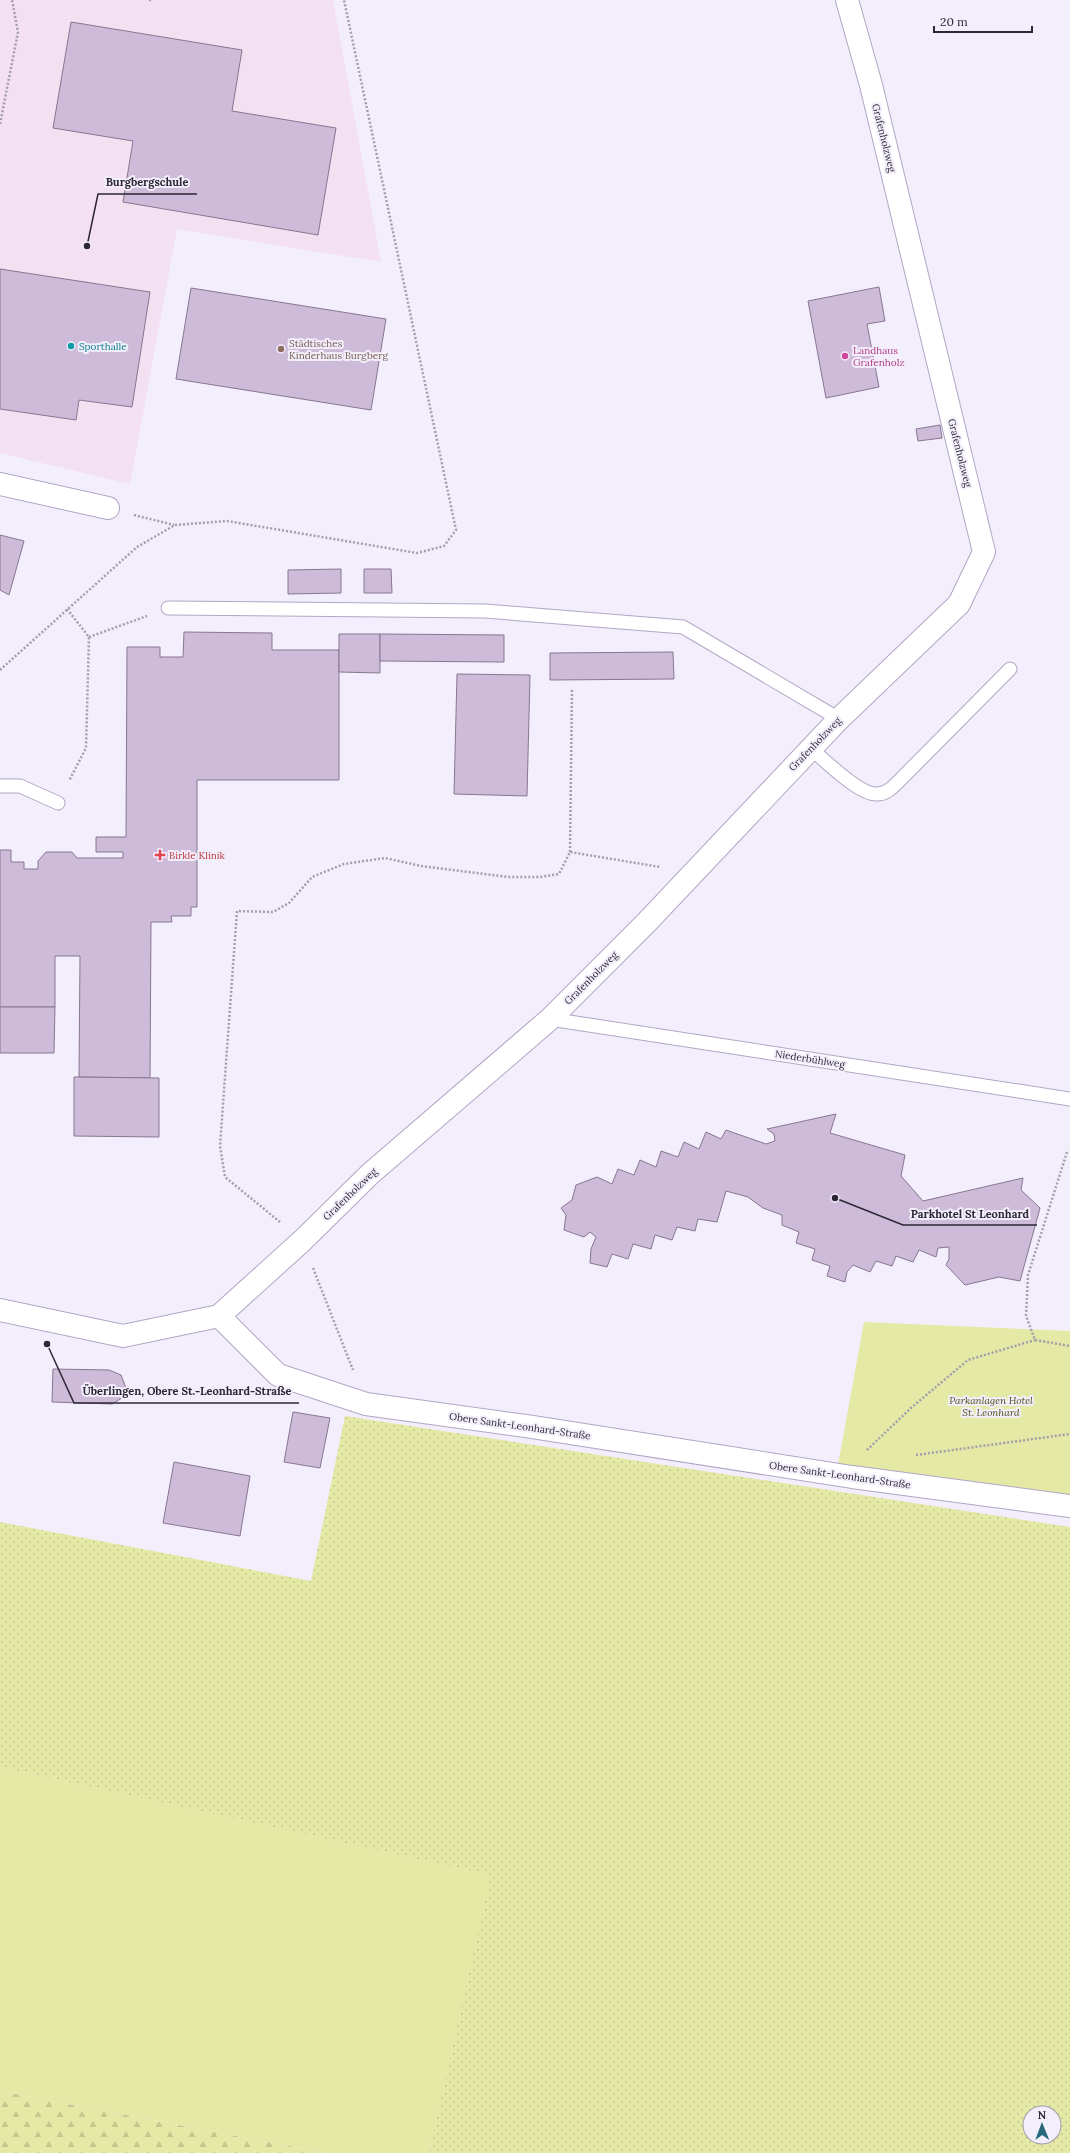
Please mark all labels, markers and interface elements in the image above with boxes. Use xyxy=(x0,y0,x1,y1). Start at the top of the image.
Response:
scale bar xyxy=(934,8,1032,34)
text: 20 m xyxy=(940,14,968,29)
street label: Grafenholzweg xyxy=(869,102,899,174)
callout: Burgbergschule xyxy=(98,171,197,194)
text: Burgbergschule xyxy=(106,175,188,189)
place label: Städtisches Kinderhaus Burgberg xyxy=(289,337,388,362)
place label: Sporthalle xyxy=(79,340,127,353)
marker: Sporthalle xyxy=(66,341,76,351)
marker: Städtisches Kinderhaus Burgberg xyxy=(276,344,286,354)
place label: Landhaus Grafenholz xyxy=(853,344,905,369)
marker: Landhaus Grafenholz xyxy=(840,351,850,361)
street label: Grafenholzweg xyxy=(945,417,975,489)
street label: Grafenholzweg xyxy=(786,714,844,774)
marker: Birkle Klinik xyxy=(154,849,166,861)
place label: Birkle Klinik xyxy=(169,849,226,862)
street label: Grafenholzweg xyxy=(562,948,621,1007)
street label: Niederbühlweg xyxy=(774,1047,846,1071)
street label: Grafenholzweg xyxy=(320,1165,380,1223)
callout: Parkhotel St Leonhard xyxy=(903,1202,1037,1225)
text: Parkhotel St Leonhard xyxy=(911,1207,1030,1221)
callout: Überlingen, Obere St.-Leonhard-Straße xyxy=(74,1380,299,1403)
text: Überlingen, Obere St.-Leonhard-Straße xyxy=(82,1384,292,1398)
park label: Parkanlagen Hotel St. Leonhard xyxy=(949,1394,1033,1419)
street label: Obere Sankt-Leonhard-Straße xyxy=(448,1410,592,1442)
street label: Obere Sankt-Leonhard-Straße xyxy=(768,1459,912,1491)
north arrow xyxy=(1022,2105,1062,2145)
text: N xyxy=(1037,2108,1047,2122)

